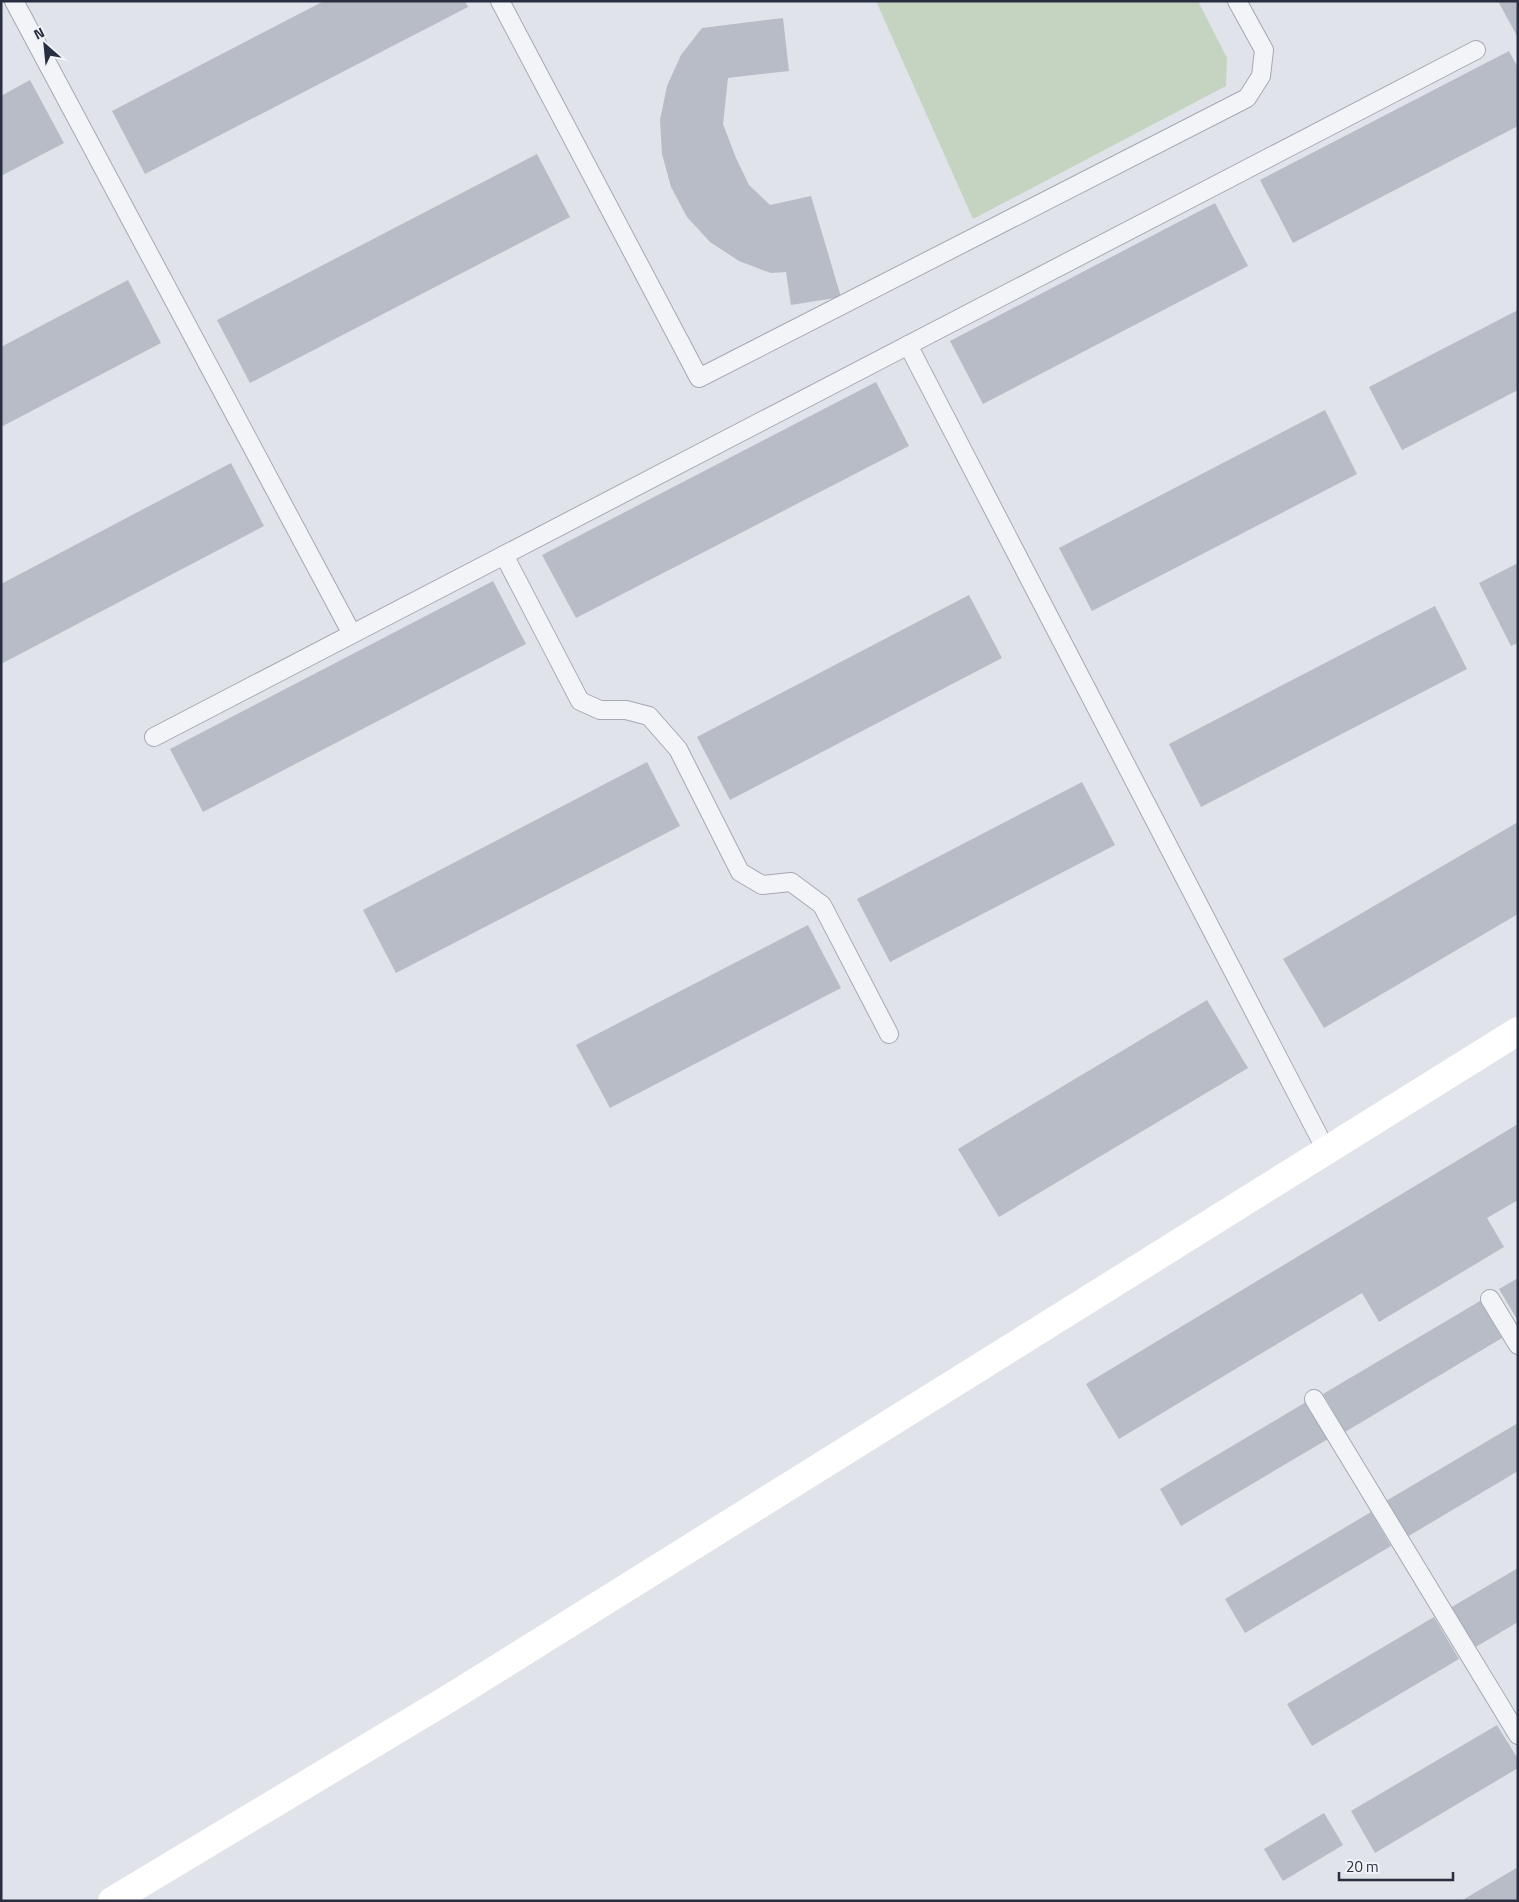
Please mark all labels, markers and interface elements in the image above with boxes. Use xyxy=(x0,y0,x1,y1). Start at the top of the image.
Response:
north arrow xyxy=(20,20,70,70)
text: N xyxy=(30,21,48,45)
scale bar xyxy=(1339,1850,1453,1882)
text: 20 m xyxy=(1346,1855,1379,1878)

